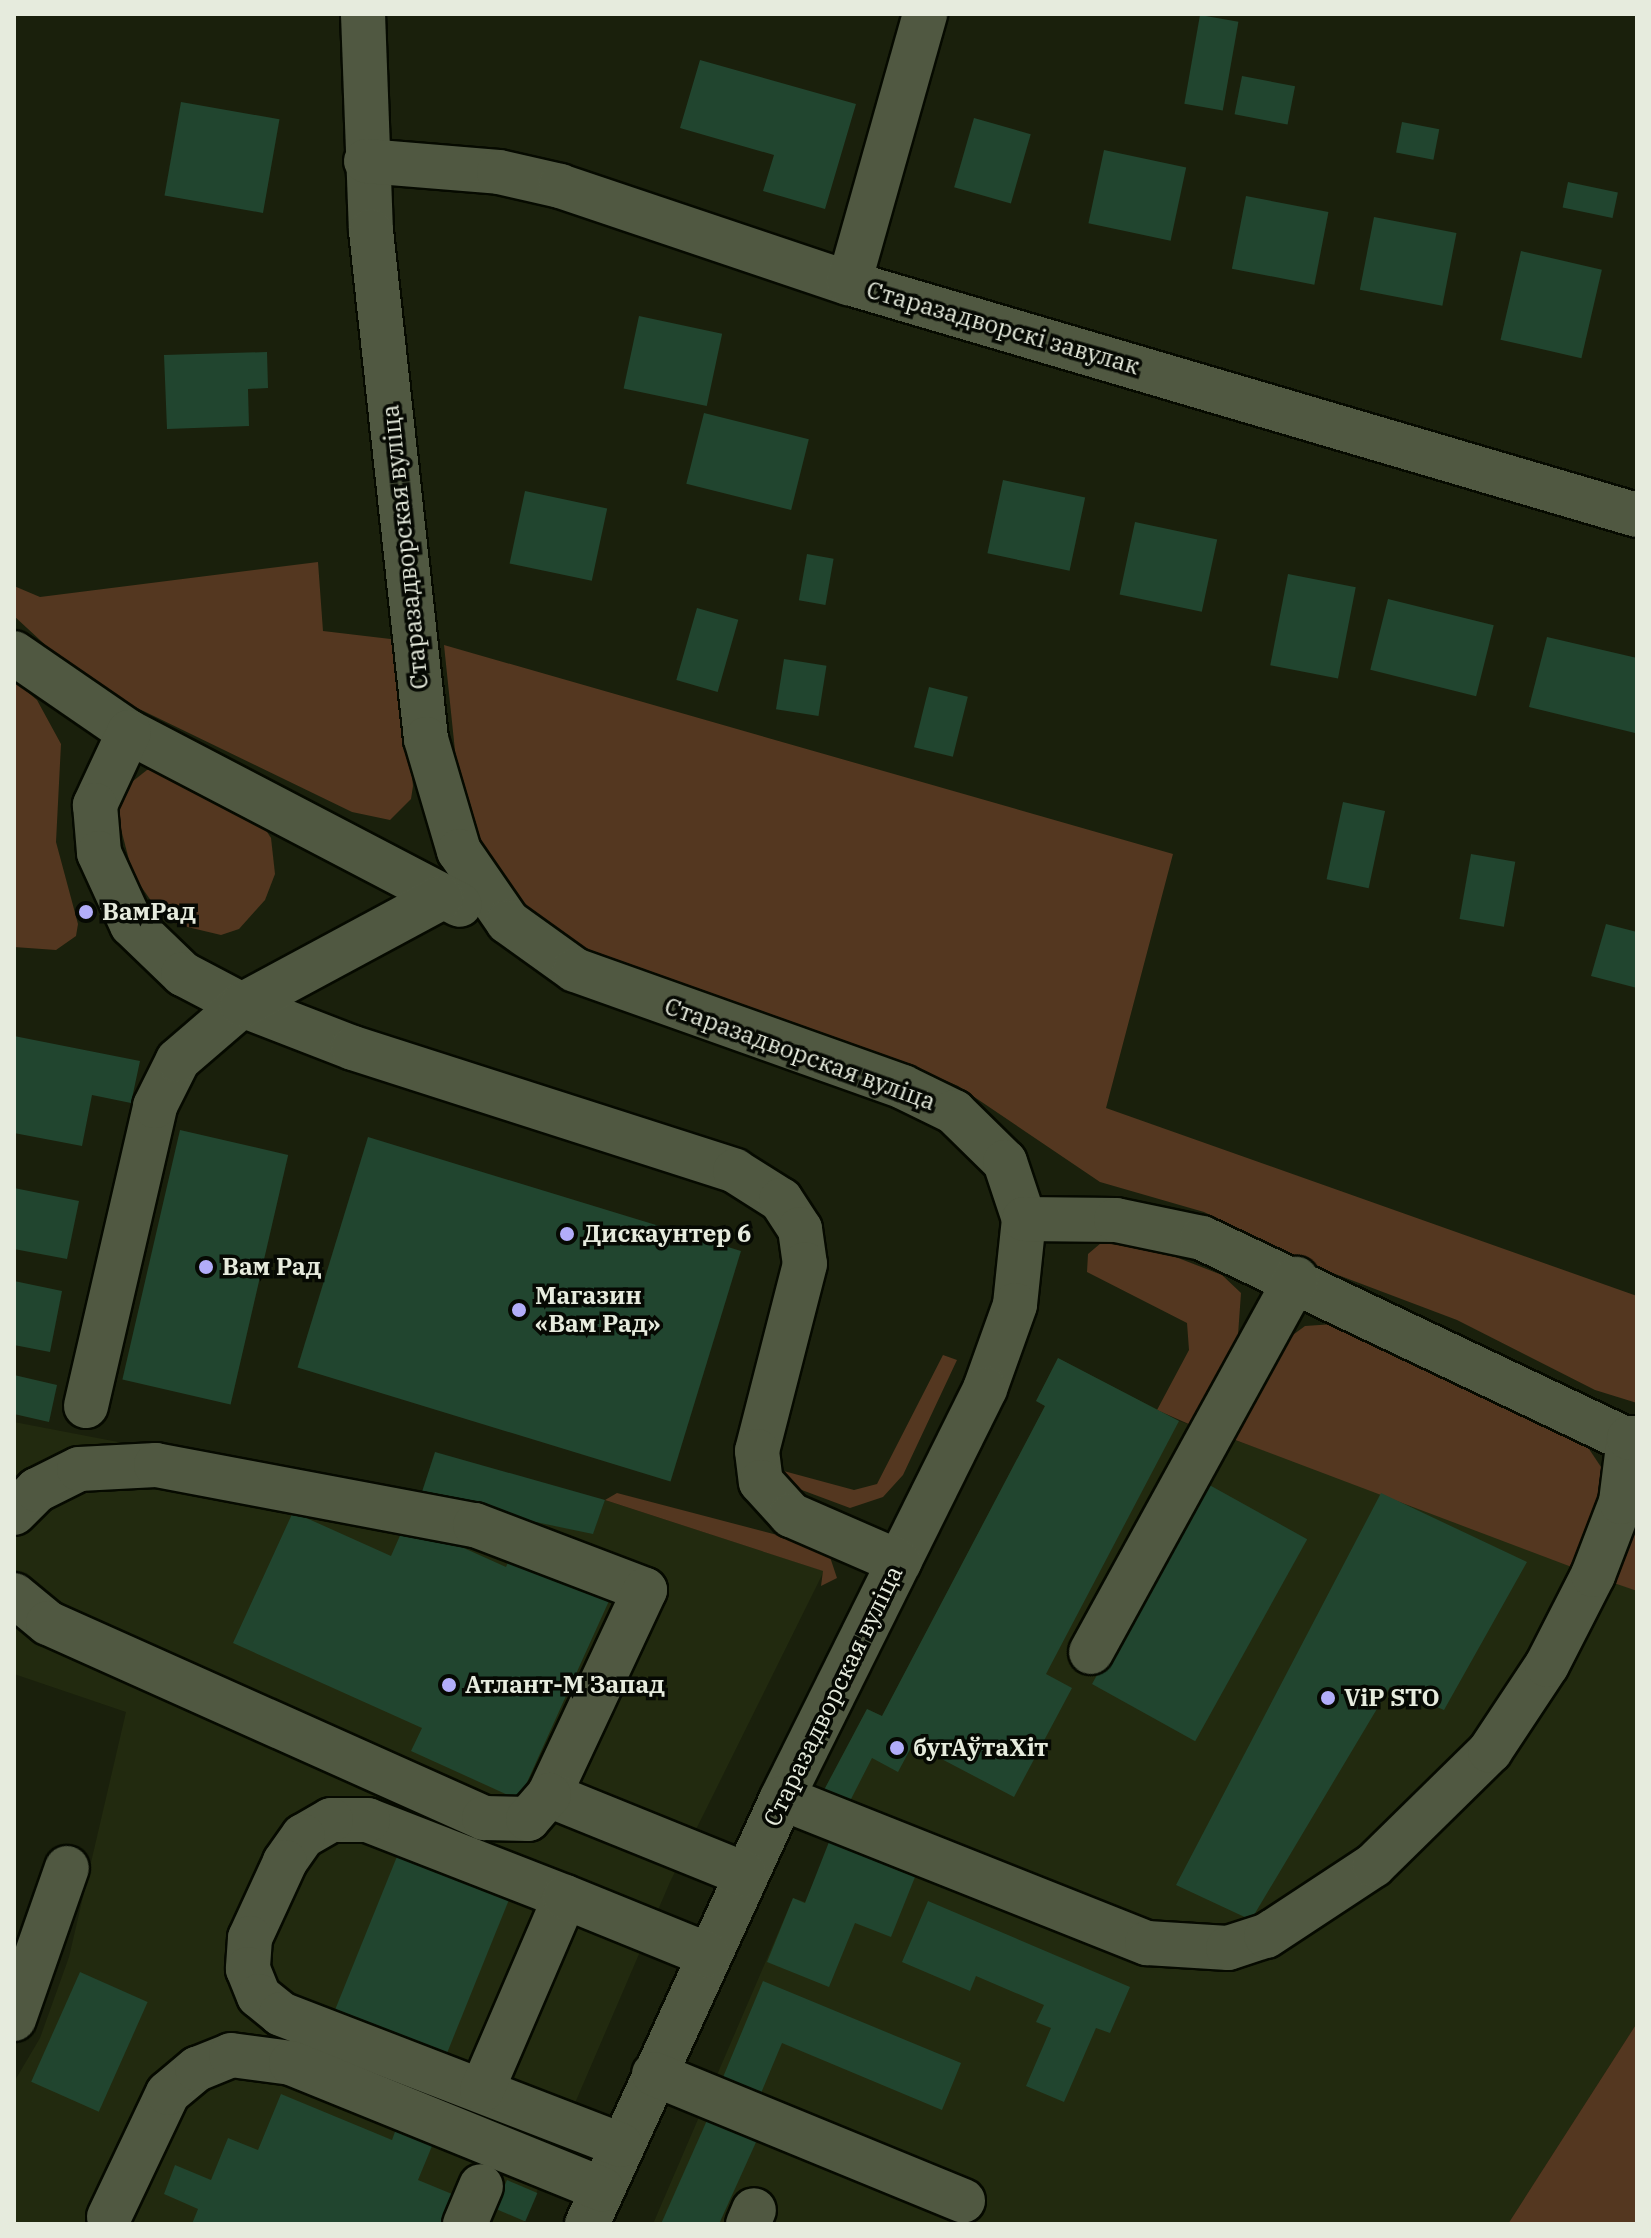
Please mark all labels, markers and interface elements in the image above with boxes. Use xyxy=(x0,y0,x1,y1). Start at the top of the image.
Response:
street label: Старазадворскі завулак xyxy=(863,275,1143,381)
street label: Старазадворская вуліца xyxy=(376,403,434,691)
place label: ВамРад xyxy=(102,898,196,926)
marker: ВамРад xyxy=(77,903,95,921)
street label: Старазадворская вуліца xyxy=(661,992,939,1116)
place label: Дискаунтер 6 xyxy=(583,1220,751,1248)
marker: Дискаунтер 6 xyxy=(558,1225,576,1243)
place label: Вам Рад xyxy=(222,1253,321,1281)
marker: Вам Рад xyxy=(197,1258,215,1276)
place label: Магазин «Вам Рад» xyxy=(535,1282,660,1338)
marker: Магазин «Вам Рад» xyxy=(510,1301,528,1319)
street label: Старазадворская вуліца xyxy=(757,1561,909,1831)
place label: Атлант-М Запад xyxy=(465,1671,665,1699)
marker: Атлант-М Запад xyxy=(440,1676,458,1694)
place label: ViP STO xyxy=(1344,1684,1440,1712)
marker: ViP STO xyxy=(1319,1689,1337,1707)
place label: бугАўтаХіт xyxy=(913,1734,1048,1762)
marker: бугАўтаХіт xyxy=(888,1739,906,1757)

